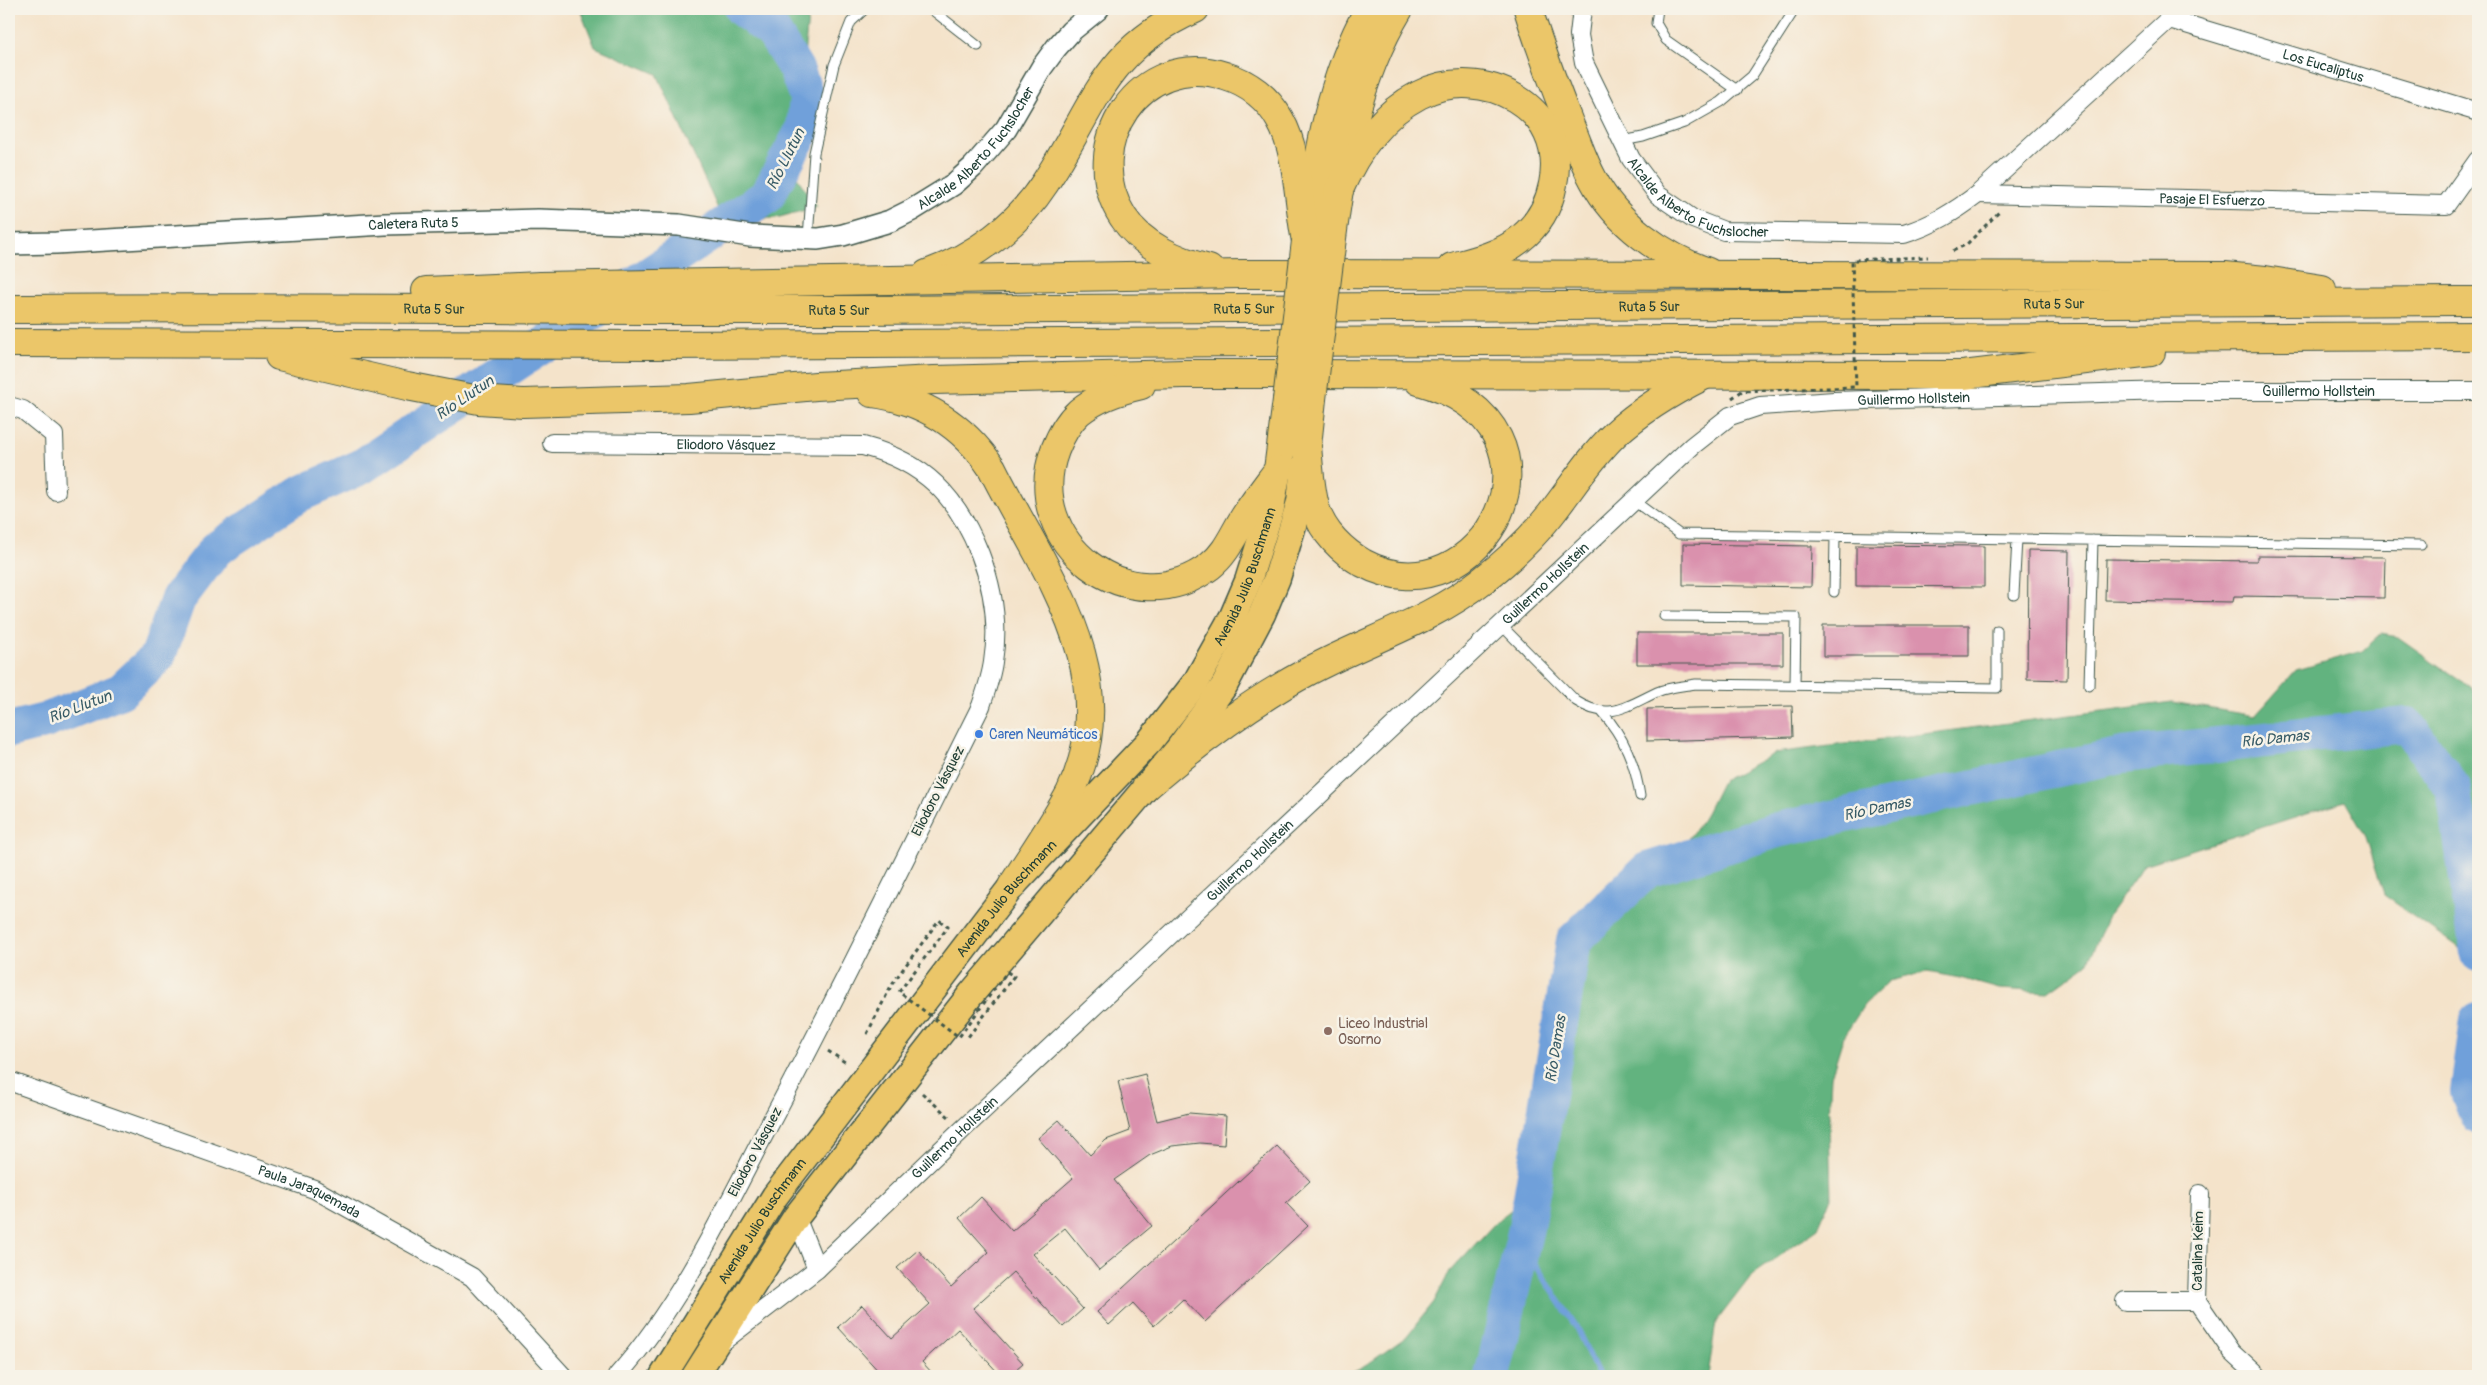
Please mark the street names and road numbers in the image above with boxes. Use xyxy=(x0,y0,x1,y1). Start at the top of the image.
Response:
street label: Los Eucaliptus xyxy=(2280,45,2367,86)
street label: Alcalde Alberto Fuchslocher xyxy=(914,83,1038,213)
street label: Alcalde Alberto Fuchslocher xyxy=(1624,154,1769,240)
street label: Pasaje El Esfuerzo xyxy=(2159,190,2265,209)
street label: Caletera Ruta 5 xyxy=(368,214,459,233)
street label: Ruta 5 Sur xyxy=(2023,295,2085,312)
street label: Ruta 5 Sur xyxy=(1618,298,1680,315)
street label: Ruta 5 Sur xyxy=(403,300,465,317)
street label: Ruta 5 Sur xyxy=(1213,300,1275,317)
street label: Ruta 5 Sur xyxy=(808,301,870,319)
street label: Guillermo Hollstein xyxy=(2262,383,2375,400)
street label: Guillermo Hollstein xyxy=(1857,388,1970,409)
street label: Eliodoro Vásquez xyxy=(676,436,776,454)
street label: Avenida Julio Buschmann xyxy=(1210,505,1279,649)
street label: Guillermo Hollstein xyxy=(1498,539,1592,628)
street label: Eliodoro Vásquez xyxy=(908,743,968,839)
street label: Guillermo Hollstein xyxy=(1203,816,1297,905)
street label: Avenida Julio Buschmann xyxy=(952,836,1060,960)
street label: Guillermo Hollstein xyxy=(908,1093,1001,1183)
street label: Eliodoro Vásquez xyxy=(724,1104,786,1200)
street label: Avenida Julio Buschmann xyxy=(714,1154,810,1287)
street label: Paula Jaraquemada xyxy=(256,1161,363,1222)
street label: Catalina Keim xyxy=(2189,1211,2207,1291)

